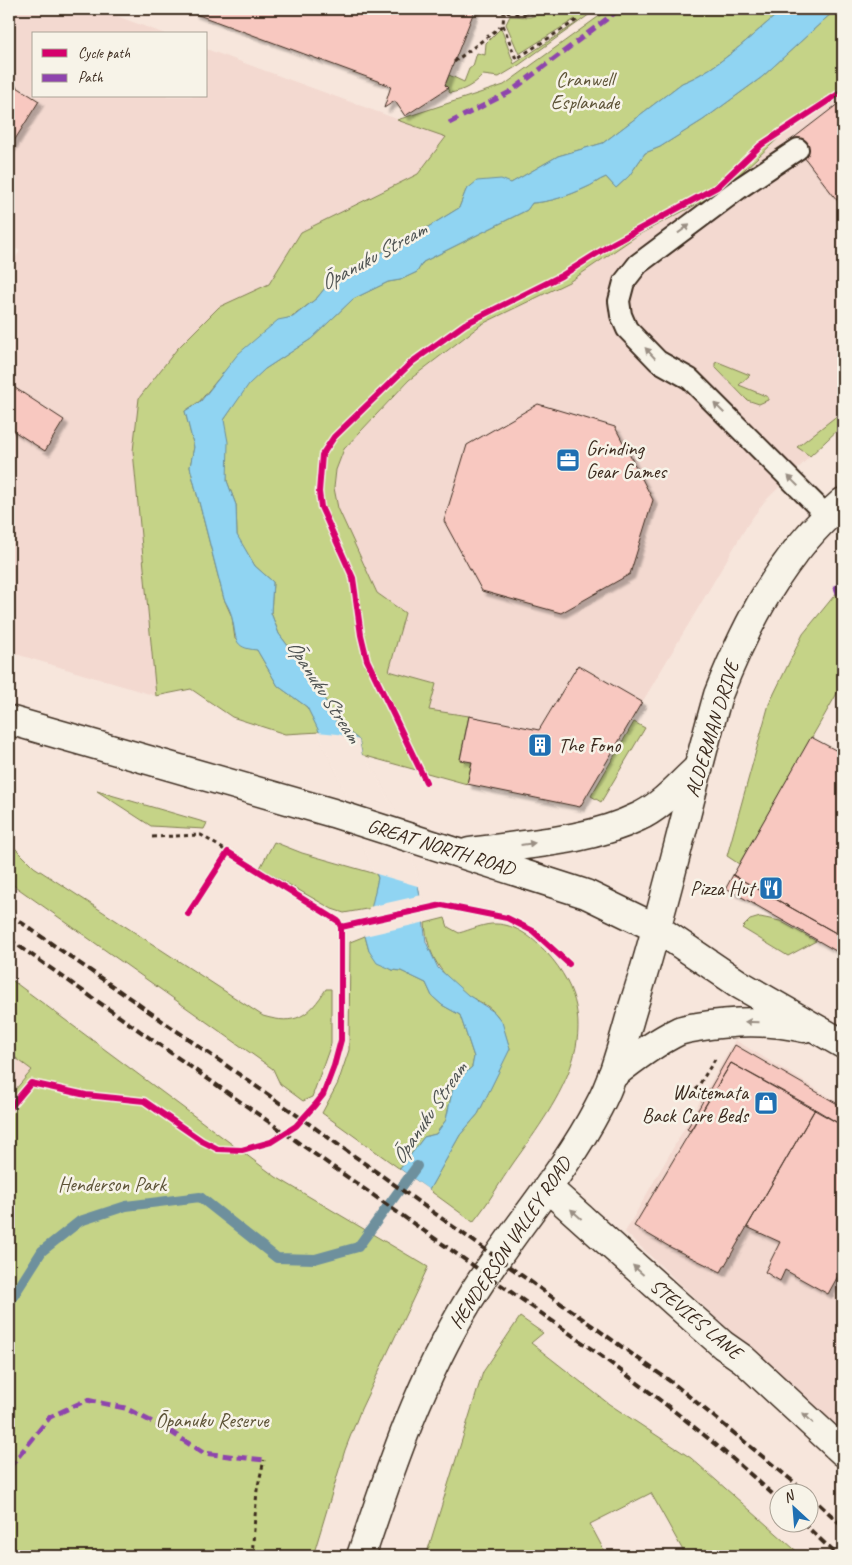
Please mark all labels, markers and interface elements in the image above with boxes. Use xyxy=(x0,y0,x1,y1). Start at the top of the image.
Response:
legend xyxy=(32,32,208,98)
text: Cycle path xyxy=(78,44,130,63)
park label: Cranwell Esplanade xyxy=(551,67,621,115)
text: Path xyxy=(78,68,104,87)
water label: Ōpanuku Stream xyxy=(315,215,433,296)
one-way arrow xyxy=(677,224,691,234)
one-way arrow xyxy=(644,347,656,359)
one-way arrow xyxy=(713,402,725,414)
place label: Grinding Gear Games xyxy=(586,436,668,484)
office icon: Grinding Gear Games xyxy=(555,447,581,473)
one-way arrow xyxy=(787,475,799,487)
water label: Ōpanuku Stream xyxy=(281,635,368,749)
street label: ALDERMAN DRIVE xyxy=(679,655,745,800)
building icon: The Fono xyxy=(527,732,553,758)
place label: The Fono xyxy=(558,733,621,758)
street label: GREAT NORTH ROAD xyxy=(364,813,520,882)
one-way arrow xyxy=(521,840,537,848)
restaurant icon: Pizza Hut xyxy=(758,875,784,901)
place label: Pizza Hut xyxy=(690,876,757,901)
one-way arrow xyxy=(744,1018,760,1026)
water label: Ōpanuku Stream xyxy=(385,1055,474,1169)
place label: Waitemata Back Care Beds xyxy=(642,1080,750,1128)
shop icon: Waitemata Back Care Beds xyxy=(753,1090,779,1116)
street label: HENDERSON VALLEY ROAD xyxy=(443,1151,578,1333)
park label: Henderson Park xyxy=(58,1172,168,1197)
one-way arrow xyxy=(570,1208,582,1220)
one-way arrow xyxy=(633,1264,645,1276)
street label: STEVIES LANE xyxy=(645,1273,749,1367)
park label: Ōpanuku Reserve xyxy=(156,1408,270,1433)
one-way arrow xyxy=(802,1412,814,1424)
north arrow xyxy=(770,1482,820,1532)
text: N xyxy=(781,1486,798,1506)

